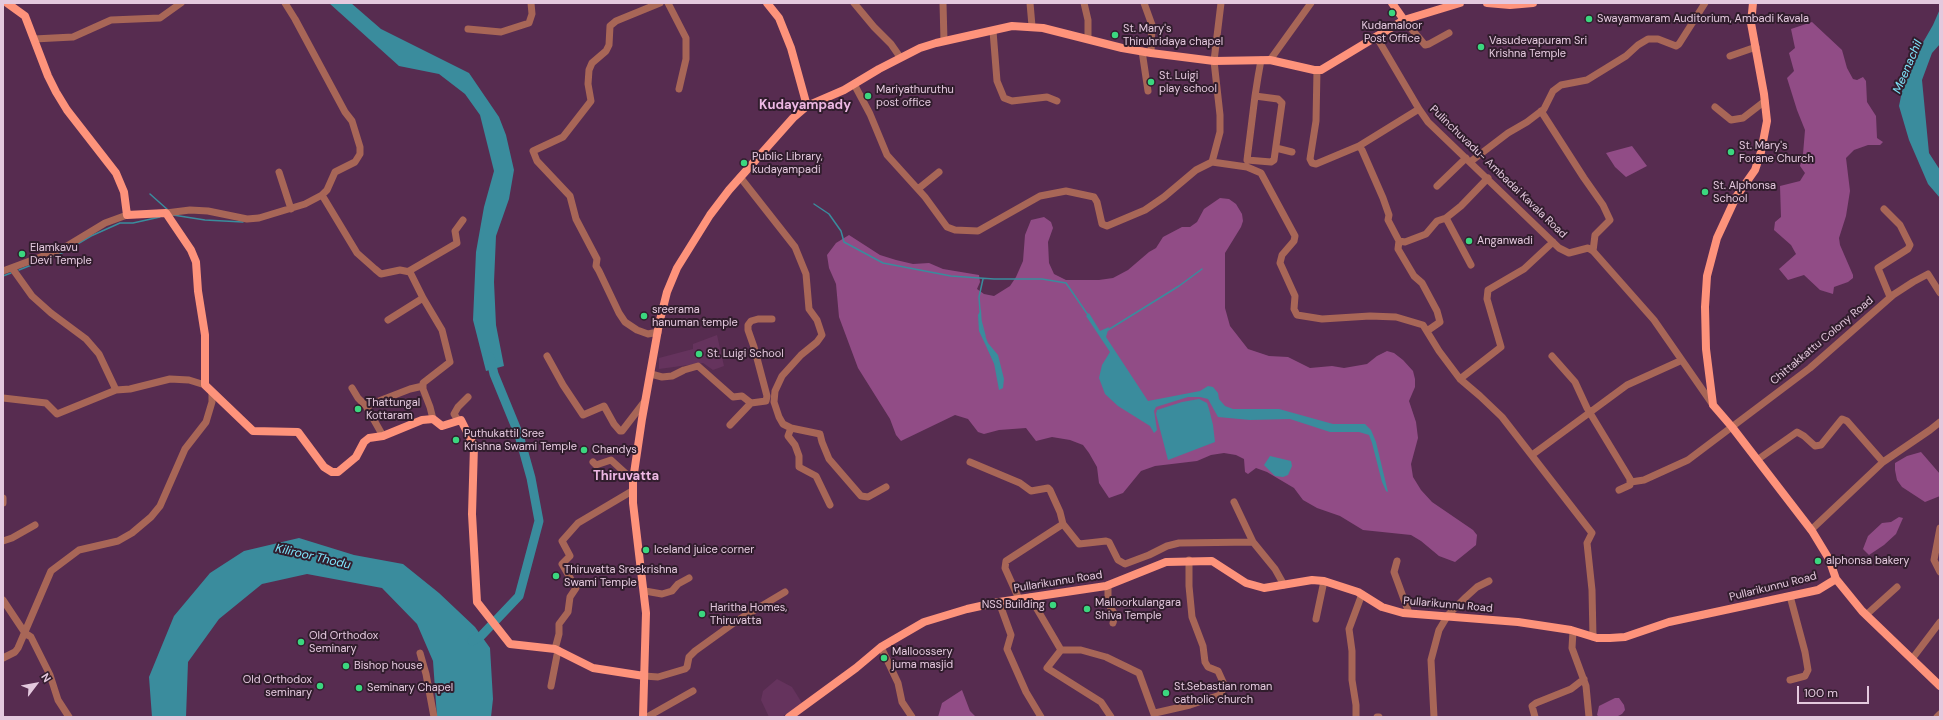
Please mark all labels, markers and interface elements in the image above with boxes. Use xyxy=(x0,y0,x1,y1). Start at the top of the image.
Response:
marker: Kudamaloor Post Office xyxy=(1387,8,1397,18)
place label: Swayamvaram Auditorium, Ambadi Kavala xyxy=(1597,12,1809,26)
marker: Swayamvaram Auditorium, Ambadi Kavala xyxy=(1584,14,1594,24)
place label: Kudamaloor Post Office xyxy=(1362,19,1422,45)
place label: St. Mary's Thiruhridaya chapel xyxy=(1123,22,1223,48)
marker: St. Mary's Thiruhridaya chapel xyxy=(1110,30,1120,40)
place label: Vasudevapuram Sri Krishna Temple xyxy=(1489,34,1587,60)
water label: Meenachil xyxy=(1890,38,1926,96)
marker: Vasudevapuram Sri Krishna Temple xyxy=(1476,42,1486,52)
place label: St. Luigi play school xyxy=(1159,69,1217,95)
marker: St. Luigi play school xyxy=(1146,77,1156,87)
place label: Mariyathuruthu post office xyxy=(876,83,954,109)
marker: Mariyathuruthu post office xyxy=(863,91,873,101)
district label: Kudayampady xyxy=(759,98,851,114)
street label: Pulinchuvadu- Ambadai Kavala Road xyxy=(1427,103,1569,241)
place label: St. Mary's Forane Church xyxy=(1739,139,1814,165)
marker: St. Mary's Forane Church xyxy=(1726,147,1736,157)
place label: Public Library, kudayampadi xyxy=(752,150,823,176)
marker: Public Library, kudayampadi xyxy=(739,158,749,168)
place label: St. Alphonsa School xyxy=(1713,179,1776,205)
marker: St. Alphonsa School xyxy=(1700,187,1710,197)
place label: Anganwadi xyxy=(1477,234,1533,248)
marker: Anganwadi xyxy=(1464,236,1474,246)
place label: Elamkavu Devi Temple xyxy=(30,241,92,267)
marker: Elamkavu Devi Temple xyxy=(17,249,27,259)
street label: Chittakkattu Colony Road xyxy=(1768,294,1876,388)
place label: sreerama hanuman temple xyxy=(652,303,738,329)
marker: sreerama hanuman temple xyxy=(639,311,649,321)
place label: St. Luigi School xyxy=(707,347,784,361)
marker: St. Luigi School xyxy=(694,349,704,359)
place label: Thattungal Kottaram xyxy=(366,396,420,422)
marker: Thattungal Kottaram xyxy=(353,404,363,414)
place label: Puthukattil Sree Krishna Swami Temple xyxy=(464,427,577,453)
marker: Puthukattil Sree Krishna Swami Temple xyxy=(451,435,461,445)
place label: Chandys xyxy=(592,443,637,457)
marker: Chandys xyxy=(579,445,589,455)
district label: Thiruvatta xyxy=(593,469,659,485)
water label: Kiliroor Thodu xyxy=(274,541,352,573)
place label: Iceland juice corner xyxy=(654,543,754,557)
marker: Iceland juice corner xyxy=(641,545,651,555)
place label: alphonsa bakery xyxy=(1826,554,1909,568)
marker: alphonsa bakery xyxy=(1813,556,1823,566)
place label: Thiruvatta Sreekrishna Swami Temple xyxy=(564,563,678,589)
street label: Pullarikunnu Road xyxy=(1013,568,1103,596)
street label: Pullarikunnu Road xyxy=(1728,570,1818,604)
marker: Thiruvatta Sreekrishna Swami Temple xyxy=(551,571,561,581)
street label: Pullarikunnu Road xyxy=(1403,595,1493,615)
place label: Malloorkulangara Shiva Temple xyxy=(1095,596,1181,622)
place label: NSS Building xyxy=(982,598,1045,612)
marker: NSS Building xyxy=(1048,600,1058,610)
place label: Haritha Homes, Thiruvatta xyxy=(710,601,787,627)
marker: Malloorkulangara Shiva Temple xyxy=(1082,604,1092,614)
marker: Haritha Homes, Thiruvatta xyxy=(697,609,707,619)
place label: Old Orthodox Seminary xyxy=(309,629,378,655)
marker: Old Orthodox Seminary xyxy=(296,637,306,647)
place label: Malloossery juma masjid xyxy=(892,645,953,671)
marker: Malloossery juma masjid xyxy=(879,653,889,663)
place label: Bishop house xyxy=(354,659,422,673)
marker: Bishop house xyxy=(341,661,351,671)
north arrow xyxy=(16,664,56,704)
text: N xyxy=(38,671,54,685)
place label: Old Orthodox seminary xyxy=(243,673,312,699)
scale bar xyxy=(1799,678,1871,704)
place label: St.Sebastian roman catholic church xyxy=(1174,680,1272,706)
marker: Old Orthodox seminary xyxy=(315,681,325,691)
place label: Seminary Chapel xyxy=(367,681,453,695)
marker: Seminary Chapel xyxy=(354,683,364,693)
text: 100 m xyxy=(1804,685,1838,701)
marker: St.Sebastian roman catholic church xyxy=(1161,688,1171,698)

